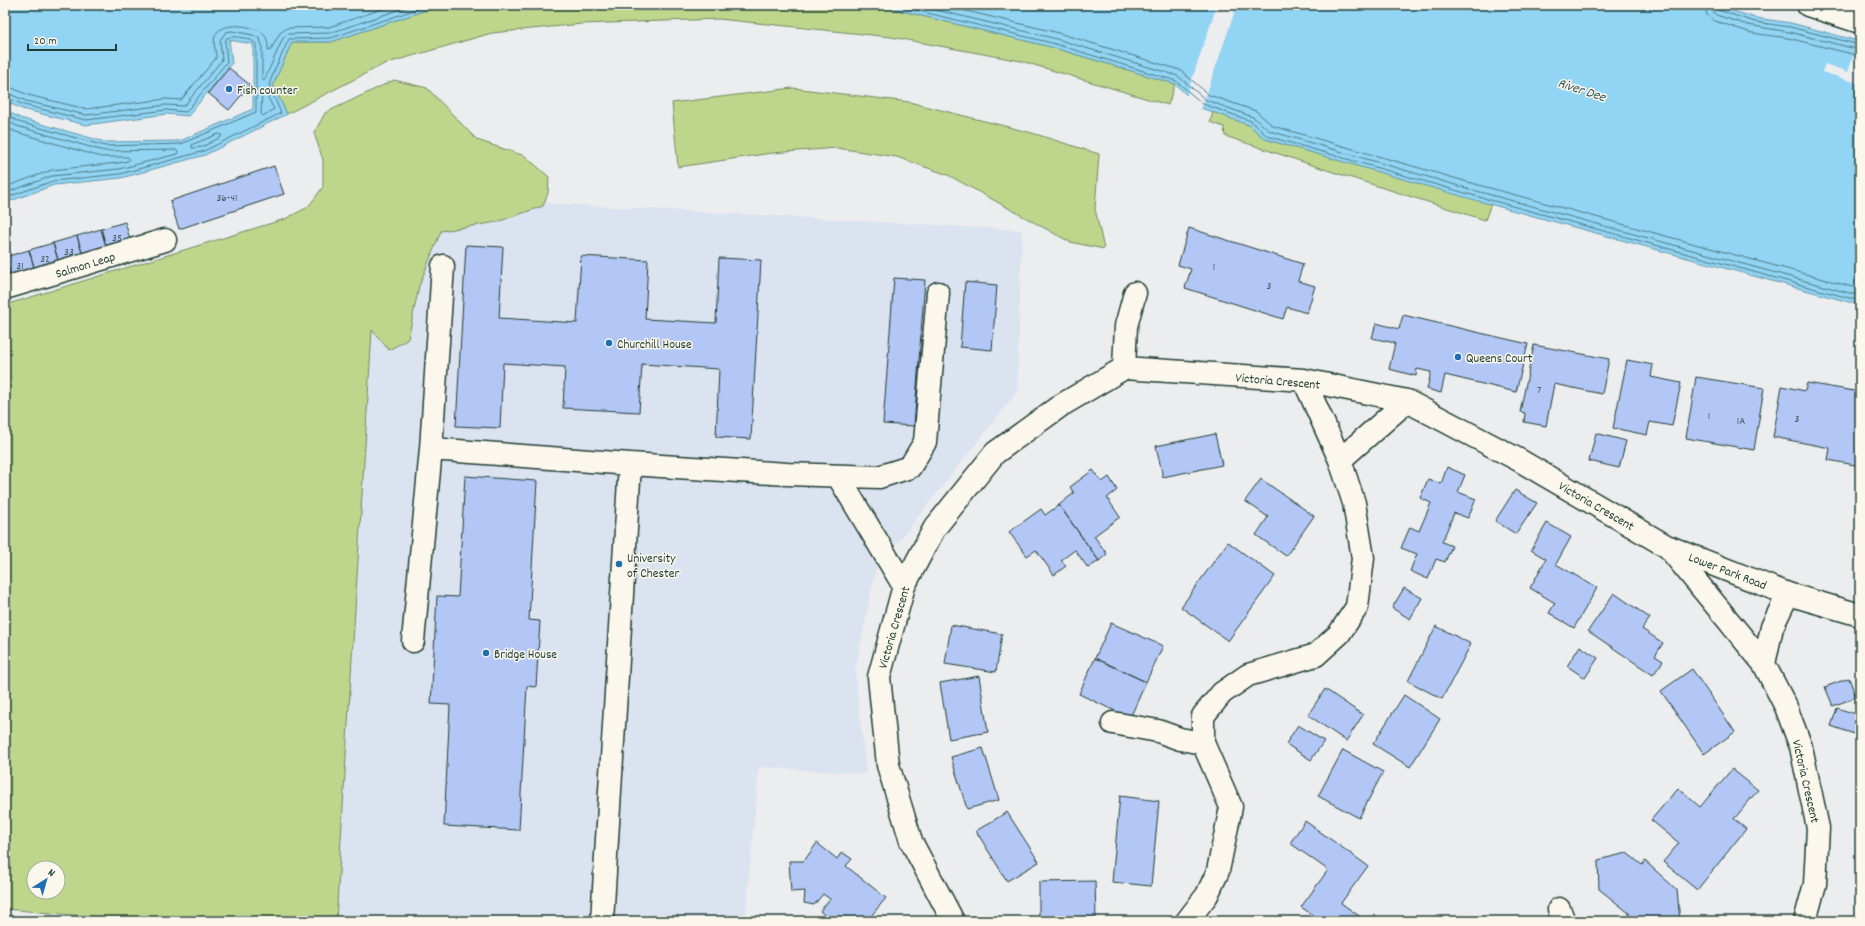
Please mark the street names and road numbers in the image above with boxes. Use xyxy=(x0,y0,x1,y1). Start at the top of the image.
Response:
street label: Salmon Leap xyxy=(53,248,118,285)
street label: Victoria Crescent xyxy=(1235,369,1321,396)
street label: Victoria Crescent xyxy=(1554,478,1637,537)
street label: Lower Park Road xyxy=(1685,549,1769,596)
street label: Victoria Crescent xyxy=(875,584,916,671)
street label: Victoria Crescent xyxy=(1786,738,1823,825)

